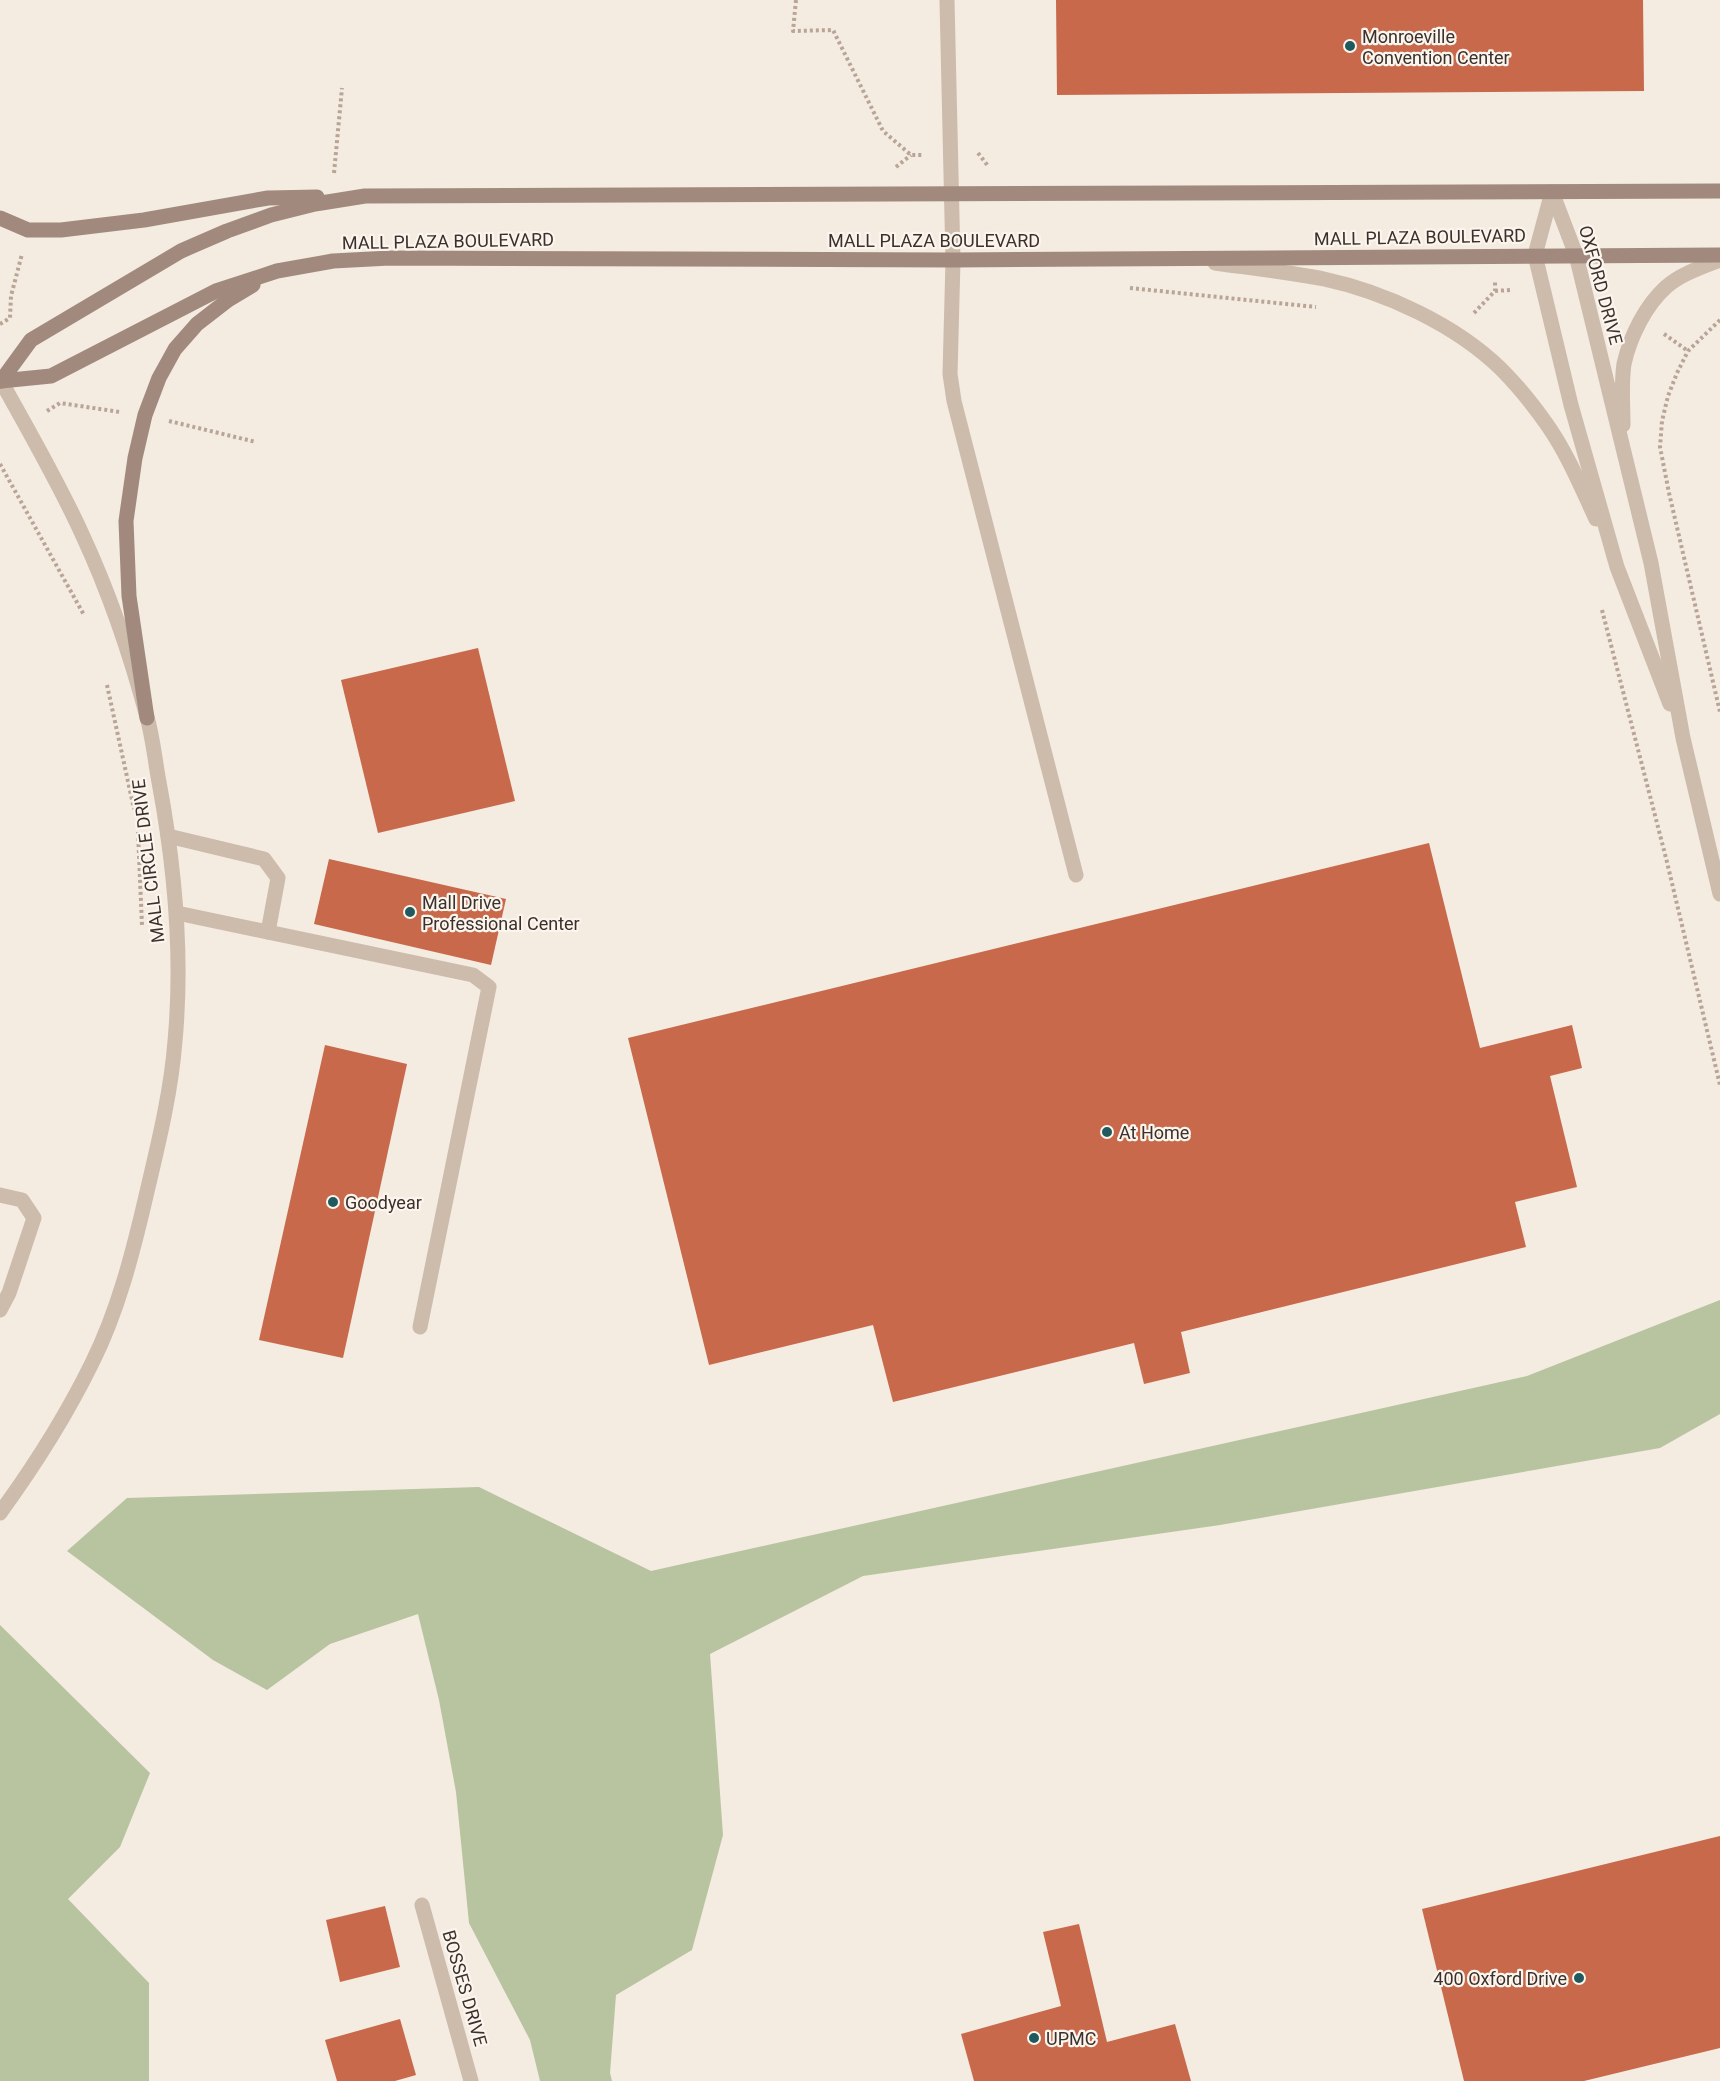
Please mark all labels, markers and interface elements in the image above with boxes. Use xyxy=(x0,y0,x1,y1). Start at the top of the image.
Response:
place label: Monroeville Convention Center xyxy=(1362,26,1510,68)
marker: Monroeville Convention Center xyxy=(1343,39,1357,53)
street label: OXFORD DRIVE xyxy=(1575,223,1627,347)
street label: MALL PLAZA BOULEVARD xyxy=(1314,225,1526,249)
street label: MALL PLAZA BOULEVARD xyxy=(342,229,554,253)
street label: MALL PLAZA BOULEVARD xyxy=(828,230,1040,251)
street label: MALL CIRCLE DRIVE xyxy=(128,778,168,944)
place label: Mall Drive Professional Center xyxy=(422,892,580,934)
marker: Mall Drive Professional Center xyxy=(403,905,417,919)
place label: At Home xyxy=(1119,1122,1189,1143)
marker: At Home xyxy=(1100,1125,1114,1139)
place label: Goodyear xyxy=(345,1192,422,1213)
marker: Goodyear xyxy=(326,1195,340,1209)
street label: BOSSES DRIVE xyxy=(438,1927,492,2049)
place label: 400 Oxford Drive xyxy=(1433,1968,1567,1989)
marker: 400 Oxford Drive xyxy=(1572,1971,1586,1985)
place label: UPMC xyxy=(1046,2028,1096,2049)
marker: UPMC xyxy=(1027,2031,1041,2045)

